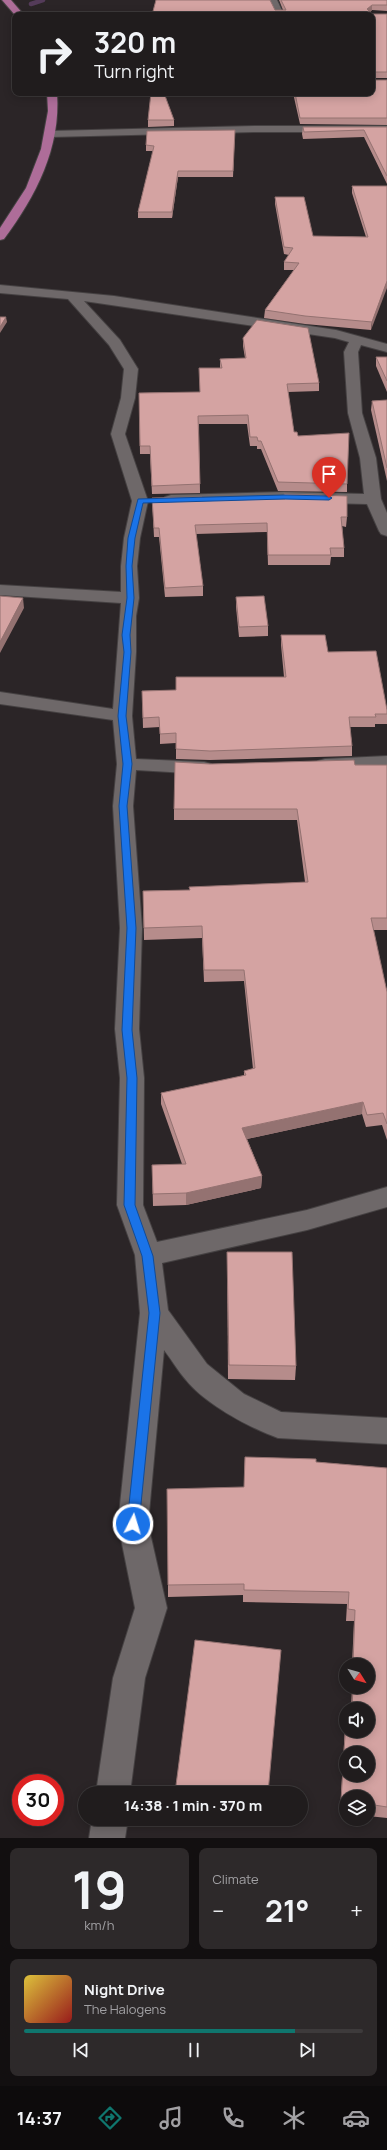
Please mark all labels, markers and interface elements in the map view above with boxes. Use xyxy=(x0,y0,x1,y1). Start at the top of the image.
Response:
text: 320 m xyxy=(94,23,176,61)
icon: right xyxy=(28,28,80,80)
text: Turn right xyxy=(94,59,175,83)
pin xyxy=(312,457,346,498)
icon: arrive xyxy=(318,463,340,485)
position arrow xyxy=(112,1503,154,1545)
north arrow xyxy=(339,1658,375,1694)
map controls xyxy=(339,1658,375,1826)
button: sound xyxy=(339,1702,375,1738)
button: search xyxy=(339,1746,375,1782)
speed limit sign: 30 xyxy=(12,1774,64,1826)
button: layers xyxy=(339,1790,375,1826)
text: 14:38 · 1 min · 370 m xyxy=(124,1795,262,1816)
text: 19 xyxy=(72,1854,127,1925)
text: Climate xyxy=(213,1870,259,1888)
text: 21° xyxy=(265,1890,310,1931)
text: − xyxy=(213,1896,224,1926)
text: + xyxy=(350,1896,363,1926)
text: km/h xyxy=(84,1916,114,1934)
text: Night Drive xyxy=(84,1979,165,2000)
text: The Halogens xyxy=(84,2000,166,2018)
icon: previous xyxy=(70,2039,92,2061)
icon: pause xyxy=(183,2039,205,2061)
icon: next xyxy=(296,2039,318,2061)
icon: directions xyxy=(96,2104,124,2132)
icon: music xyxy=(157,2104,185,2132)
icon: phone xyxy=(219,2104,247,2132)
icon: climate xyxy=(280,2104,308,2132)
icon: car xyxy=(342,2104,370,2132)
text: 14:37 xyxy=(17,2106,62,2130)

